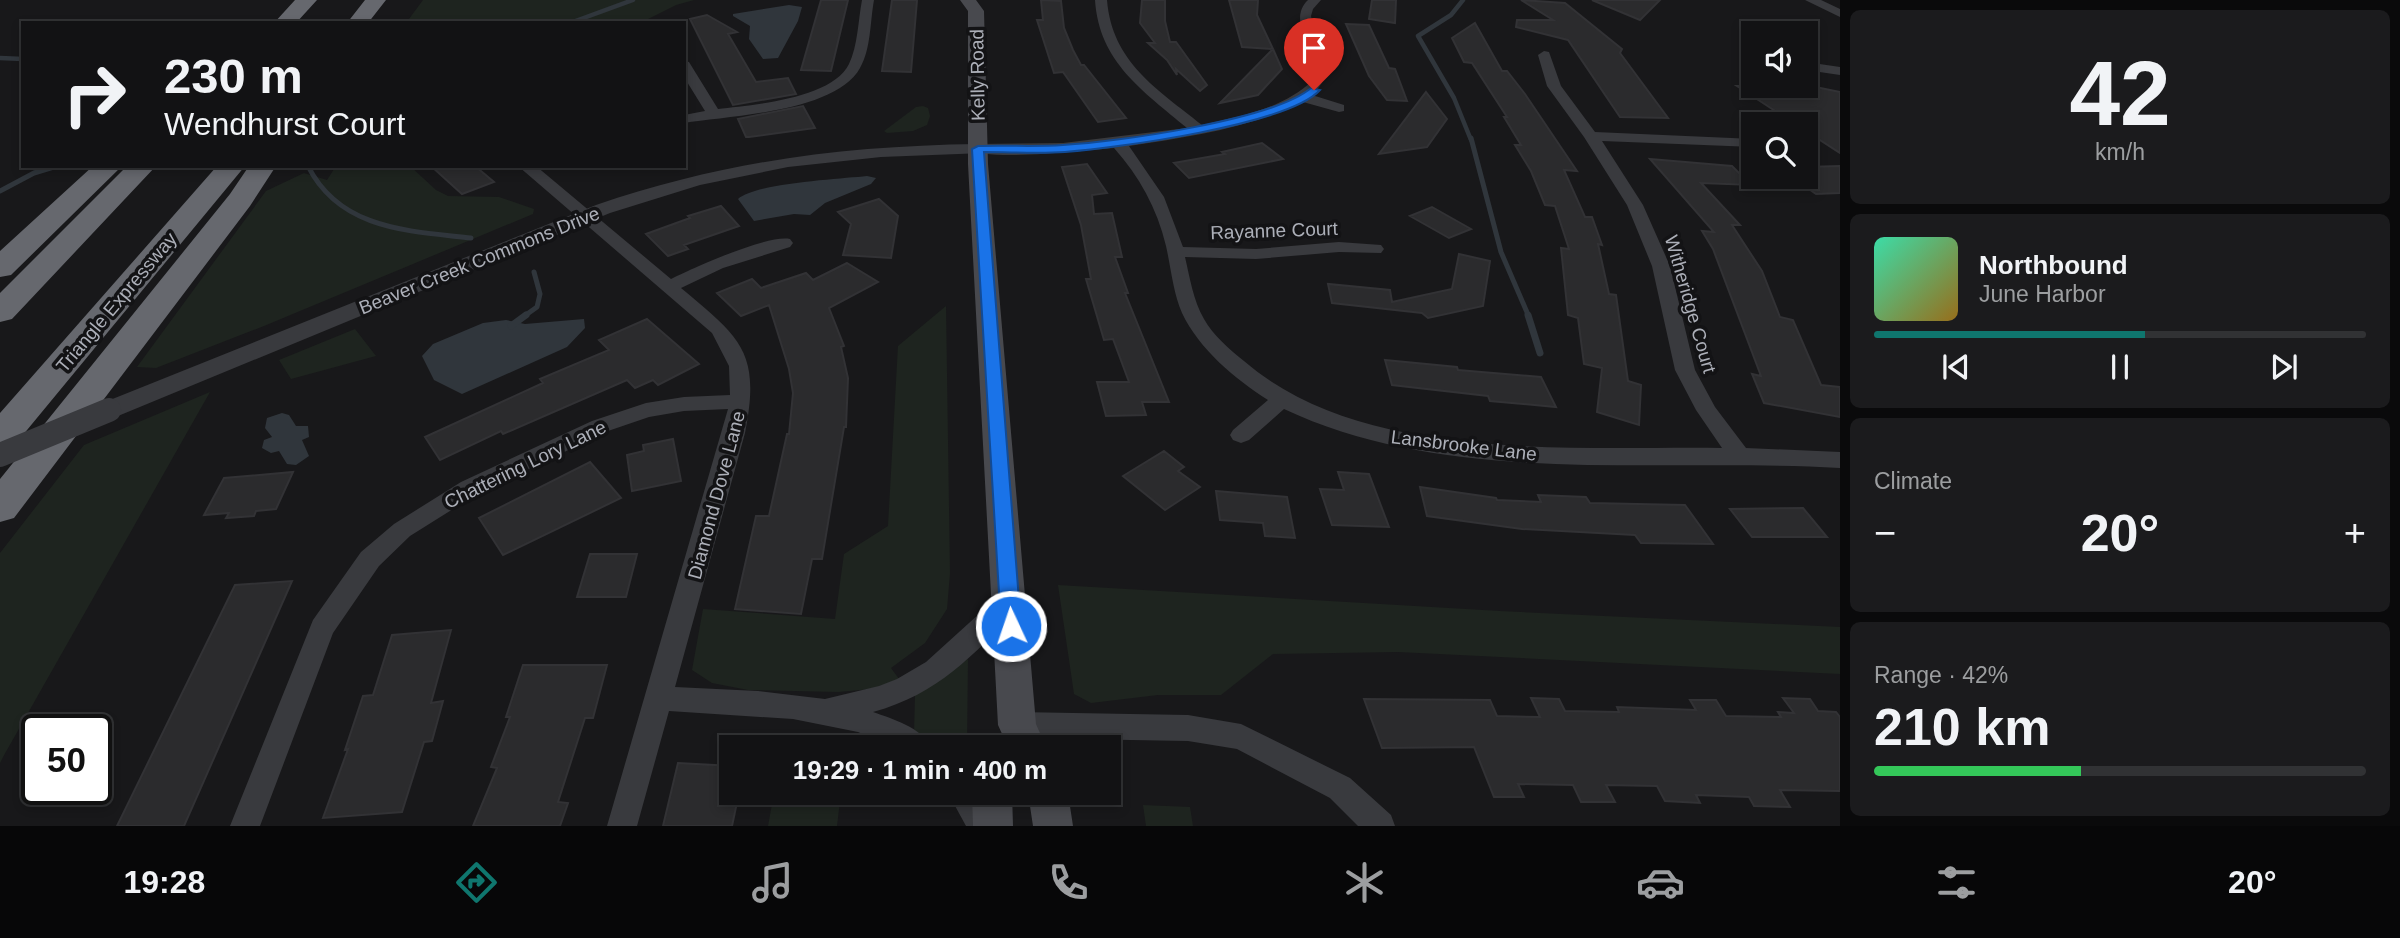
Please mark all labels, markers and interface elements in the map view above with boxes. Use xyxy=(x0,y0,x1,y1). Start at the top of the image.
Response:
pin xyxy=(1284,18,1344,90)
map controls xyxy=(1741,21,1818,189)
button: sound xyxy=(1741,21,1818,98)
street label: Kelly Road xyxy=(966,29,989,121)
icon: arrive xyxy=(1295,29,1333,67)
text: 42 xyxy=(2069,43,2171,144)
icon: right xyxy=(49,49,140,140)
text: 230 m xyxy=(164,49,303,103)
text: Wendhurst Court xyxy=(164,106,405,142)
button: search xyxy=(1741,112,1818,189)
text: km/h xyxy=(2095,139,2145,165)
street label: Beaver Creek Commons Drive xyxy=(356,202,603,318)
street label: Rayanne Court xyxy=(1210,218,1339,243)
street label: Triangle Expressway xyxy=(52,228,181,376)
street label: Witheridge Court xyxy=(1661,233,1720,376)
text: Northbound xyxy=(1979,250,2128,280)
text: June Harbor xyxy=(1979,281,2106,307)
icon: previous xyxy=(1937,348,1975,386)
icon: pause xyxy=(2101,348,2139,386)
icon: next xyxy=(2265,348,2303,386)
street label: Diamond Dove Lane xyxy=(684,409,749,582)
street label: Chattering Lory Lane xyxy=(441,416,610,513)
street label: Lansbrooke Lane xyxy=(1390,426,1538,465)
text: Climate xyxy=(1874,468,1952,494)
text: 20° xyxy=(2081,504,2159,562)
text: − xyxy=(1874,512,1896,554)
text: + xyxy=(2344,512,2366,554)
position arrow xyxy=(974,589,1048,663)
text: Range · 42% xyxy=(1874,662,2008,688)
text: 210 km xyxy=(1874,698,2050,756)
speed limit sign: 50 xyxy=(21,714,112,805)
text: 19:29 · 1 min · 400 m xyxy=(793,755,1047,785)
icon: directions xyxy=(452,858,501,907)
icon: music xyxy=(748,858,797,907)
icon: phone xyxy=(1044,858,1093,907)
icon: climate xyxy=(1340,858,1389,907)
icon: car xyxy=(1636,858,1685,907)
icon: filters xyxy=(1932,858,1981,907)
text: 19:28 xyxy=(123,864,205,900)
text: 20° xyxy=(2228,864,2277,900)

